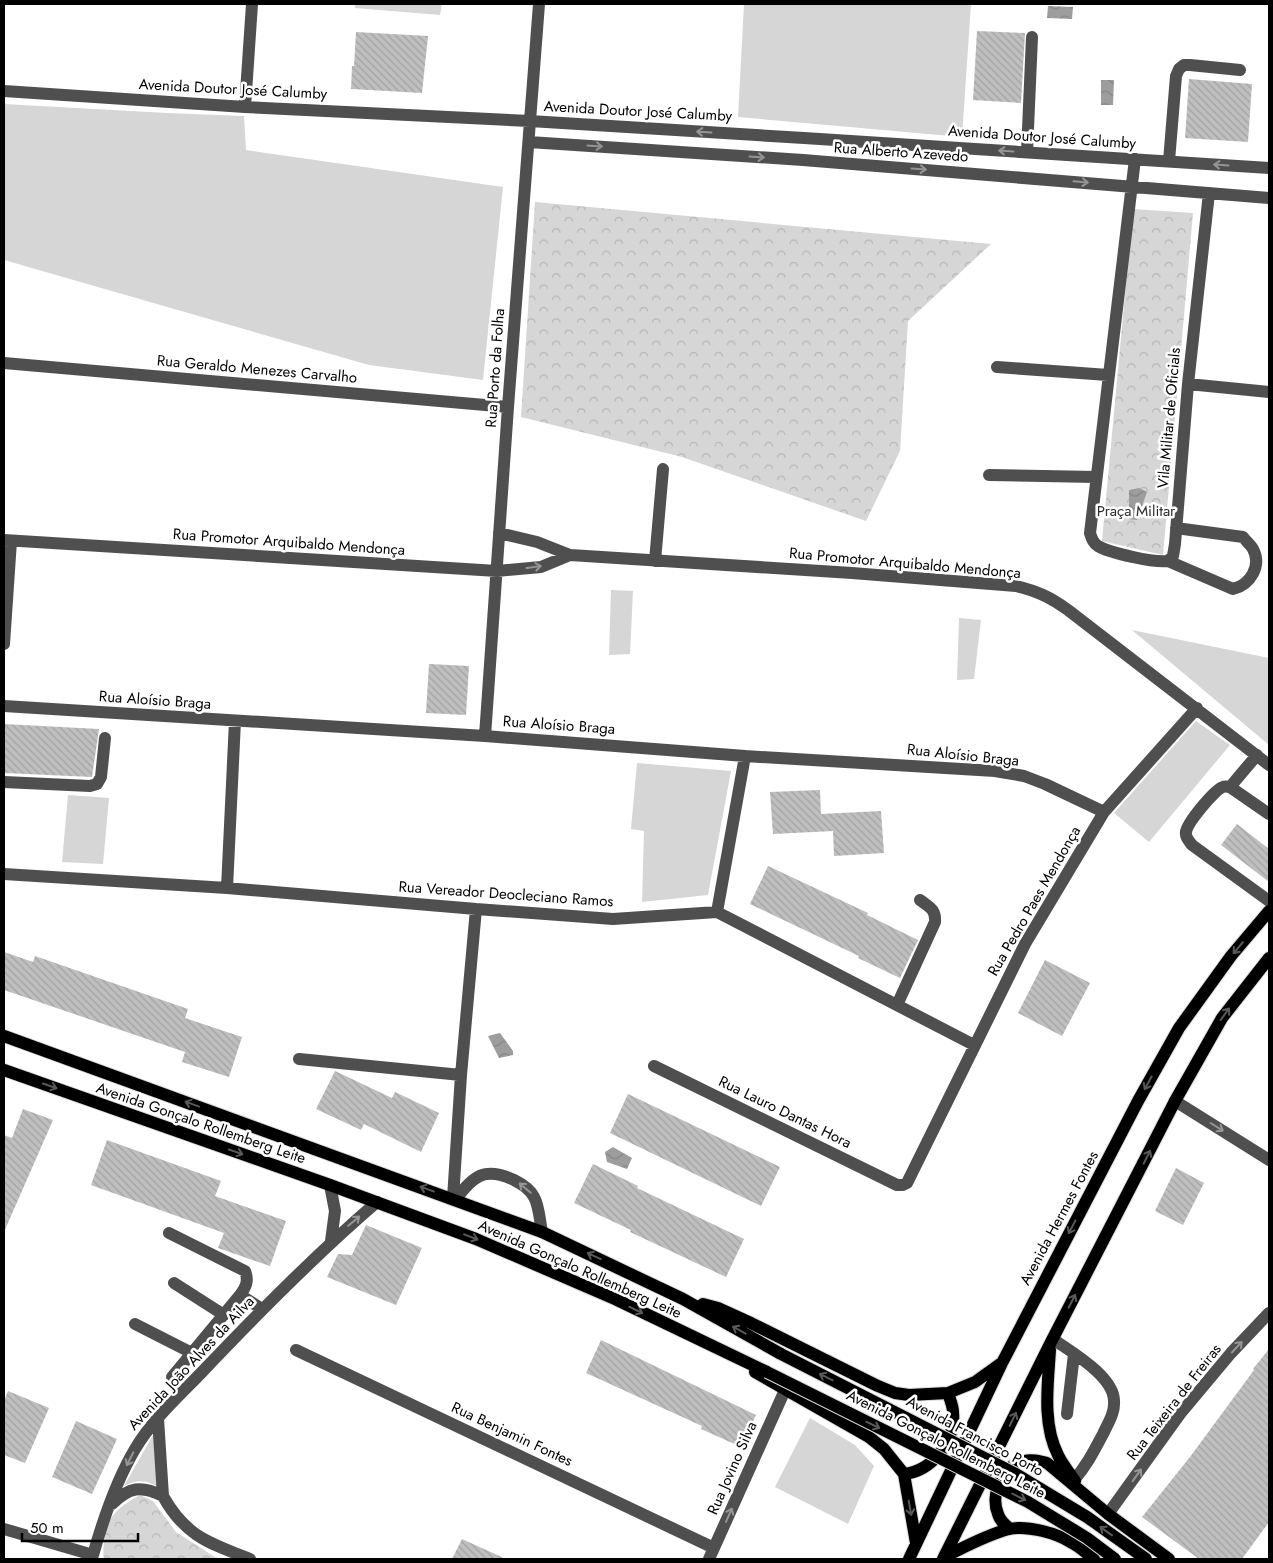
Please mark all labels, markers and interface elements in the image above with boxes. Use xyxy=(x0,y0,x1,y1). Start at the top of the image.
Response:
street label: Avenida Doutor José Calumby xyxy=(138,73,328,105)
street label: Avenida Doutor José Calumby xyxy=(543,95,733,127)
street label: Avenida Doutor José Calumby xyxy=(947,119,1137,155)
one-way arrow xyxy=(696,127,712,136)
street label: Rua Alberto Azevedo xyxy=(833,136,969,168)
one-way arrow xyxy=(587,141,603,150)
one-way arrow xyxy=(998,146,1014,155)
one-way arrow xyxy=(749,152,765,162)
one-way arrow xyxy=(1213,160,1229,169)
one-way arrow xyxy=(911,165,927,174)
one-way arrow xyxy=(1073,178,1089,187)
street label: Rua Porto da Folha xyxy=(480,308,510,428)
street label: Vila Militar de Oficials xyxy=(1152,347,1186,489)
street label: Rua Geraldo Menezes Carvalho xyxy=(156,349,358,389)
park label: Praça Militar xyxy=(1097,500,1176,522)
street label: Rua Promotor Arquibaldo Mendonça xyxy=(172,523,406,561)
street label: Rua Promotor Arquibaldo Mendonça xyxy=(788,542,1022,584)
one-way arrow xyxy=(526,562,542,572)
street label: Rua Aloísio Braga xyxy=(98,685,212,715)
street label: Rua Aloísio Braga xyxy=(502,710,616,740)
street label: Rua Aloísio Braga xyxy=(906,738,1020,772)
street label: Rua Pedro Paes Mendonça xyxy=(982,822,1086,980)
street label: Rua Vereador Deocleciano Ramos xyxy=(398,876,614,912)
one-way arrow xyxy=(1232,942,1243,955)
one-way arrow xyxy=(1220,1007,1230,1021)
street label: Rua Lauro Dantas Hora xyxy=(715,1070,855,1154)
one-way arrow xyxy=(1143,1076,1153,1091)
street label: Avenida Gonçalo Rollemberg Leite xyxy=(93,1077,309,1169)
one-way arrow xyxy=(41,1082,57,1092)
one-way arrow xyxy=(185,1099,201,1108)
one-way arrow xyxy=(1209,1123,1223,1133)
street label: Avenida Hermes Fontes xyxy=(1014,1147,1104,1289)
one-way arrow xyxy=(228,1148,243,1157)
one-way arrow xyxy=(1142,1149,1152,1164)
one-way arrow xyxy=(518,1183,531,1194)
one-way arrow xyxy=(420,1184,436,1193)
street label: Avenida Gonçalo Rollemberg Leite xyxy=(475,1214,685,1324)
one-way arrow xyxy=(347,1216,360,1227)
one-way arrow xyxy=(1067,1219,1077,1234)
one-way arrow xyxy=(463,1233,478,1243)
one-way arrow xyxy=(587,1251,602,1260)
street label: Avenida João Alves da Ailva xyxy=(123,1291,259,1435)
one-way arrow xyxy=(1068,1294,1077,1309)
one-way arrow xyxy=(628,1305,643,1315)
one-way arrow xyxy=(732,1325,746,1335)
street label: Rua Teixeira de Freiras xyxy=(1121,1339,1227,1465)
one-way arrow xyxy=(1231,1341,1243,1353)
one-way arrow xyxy=(819,1372,834,1381)
street label: Avenida Gonçalo Rollemberg Leite xyxy=(843,1384,1049,1504)
street label: Avenida Francisco Porto xyxy=(902,1390,1048,1482)
street label: Rua Benjamin Fontes xyxy=(448,1396,576,1472)
one-way arrow xyxy=(1008,1412,1018,1427)
street label: Rua Jovino Silva xyxy=(702,1418,762,1518)
one-way arrow xyxy=(866,1420,881,1430)
one-way arrow xyxy=(125,1451,135,1466)
one-way arrow xyxy=(1132,1468,1142,1482)
one-way arrow xyxy=(1011,1493,1026,1503)
one-way arrow xyxy=(905,1500,915,1516)
one-way arrow xyxy=(725,1508,735,1523)
scale bar xyxy=(22,1510,139,1542)
text: 50 m xyxy=(30,1517,64,1539)
one-way arrow xyxy=(1099,1526,1113,1536)

